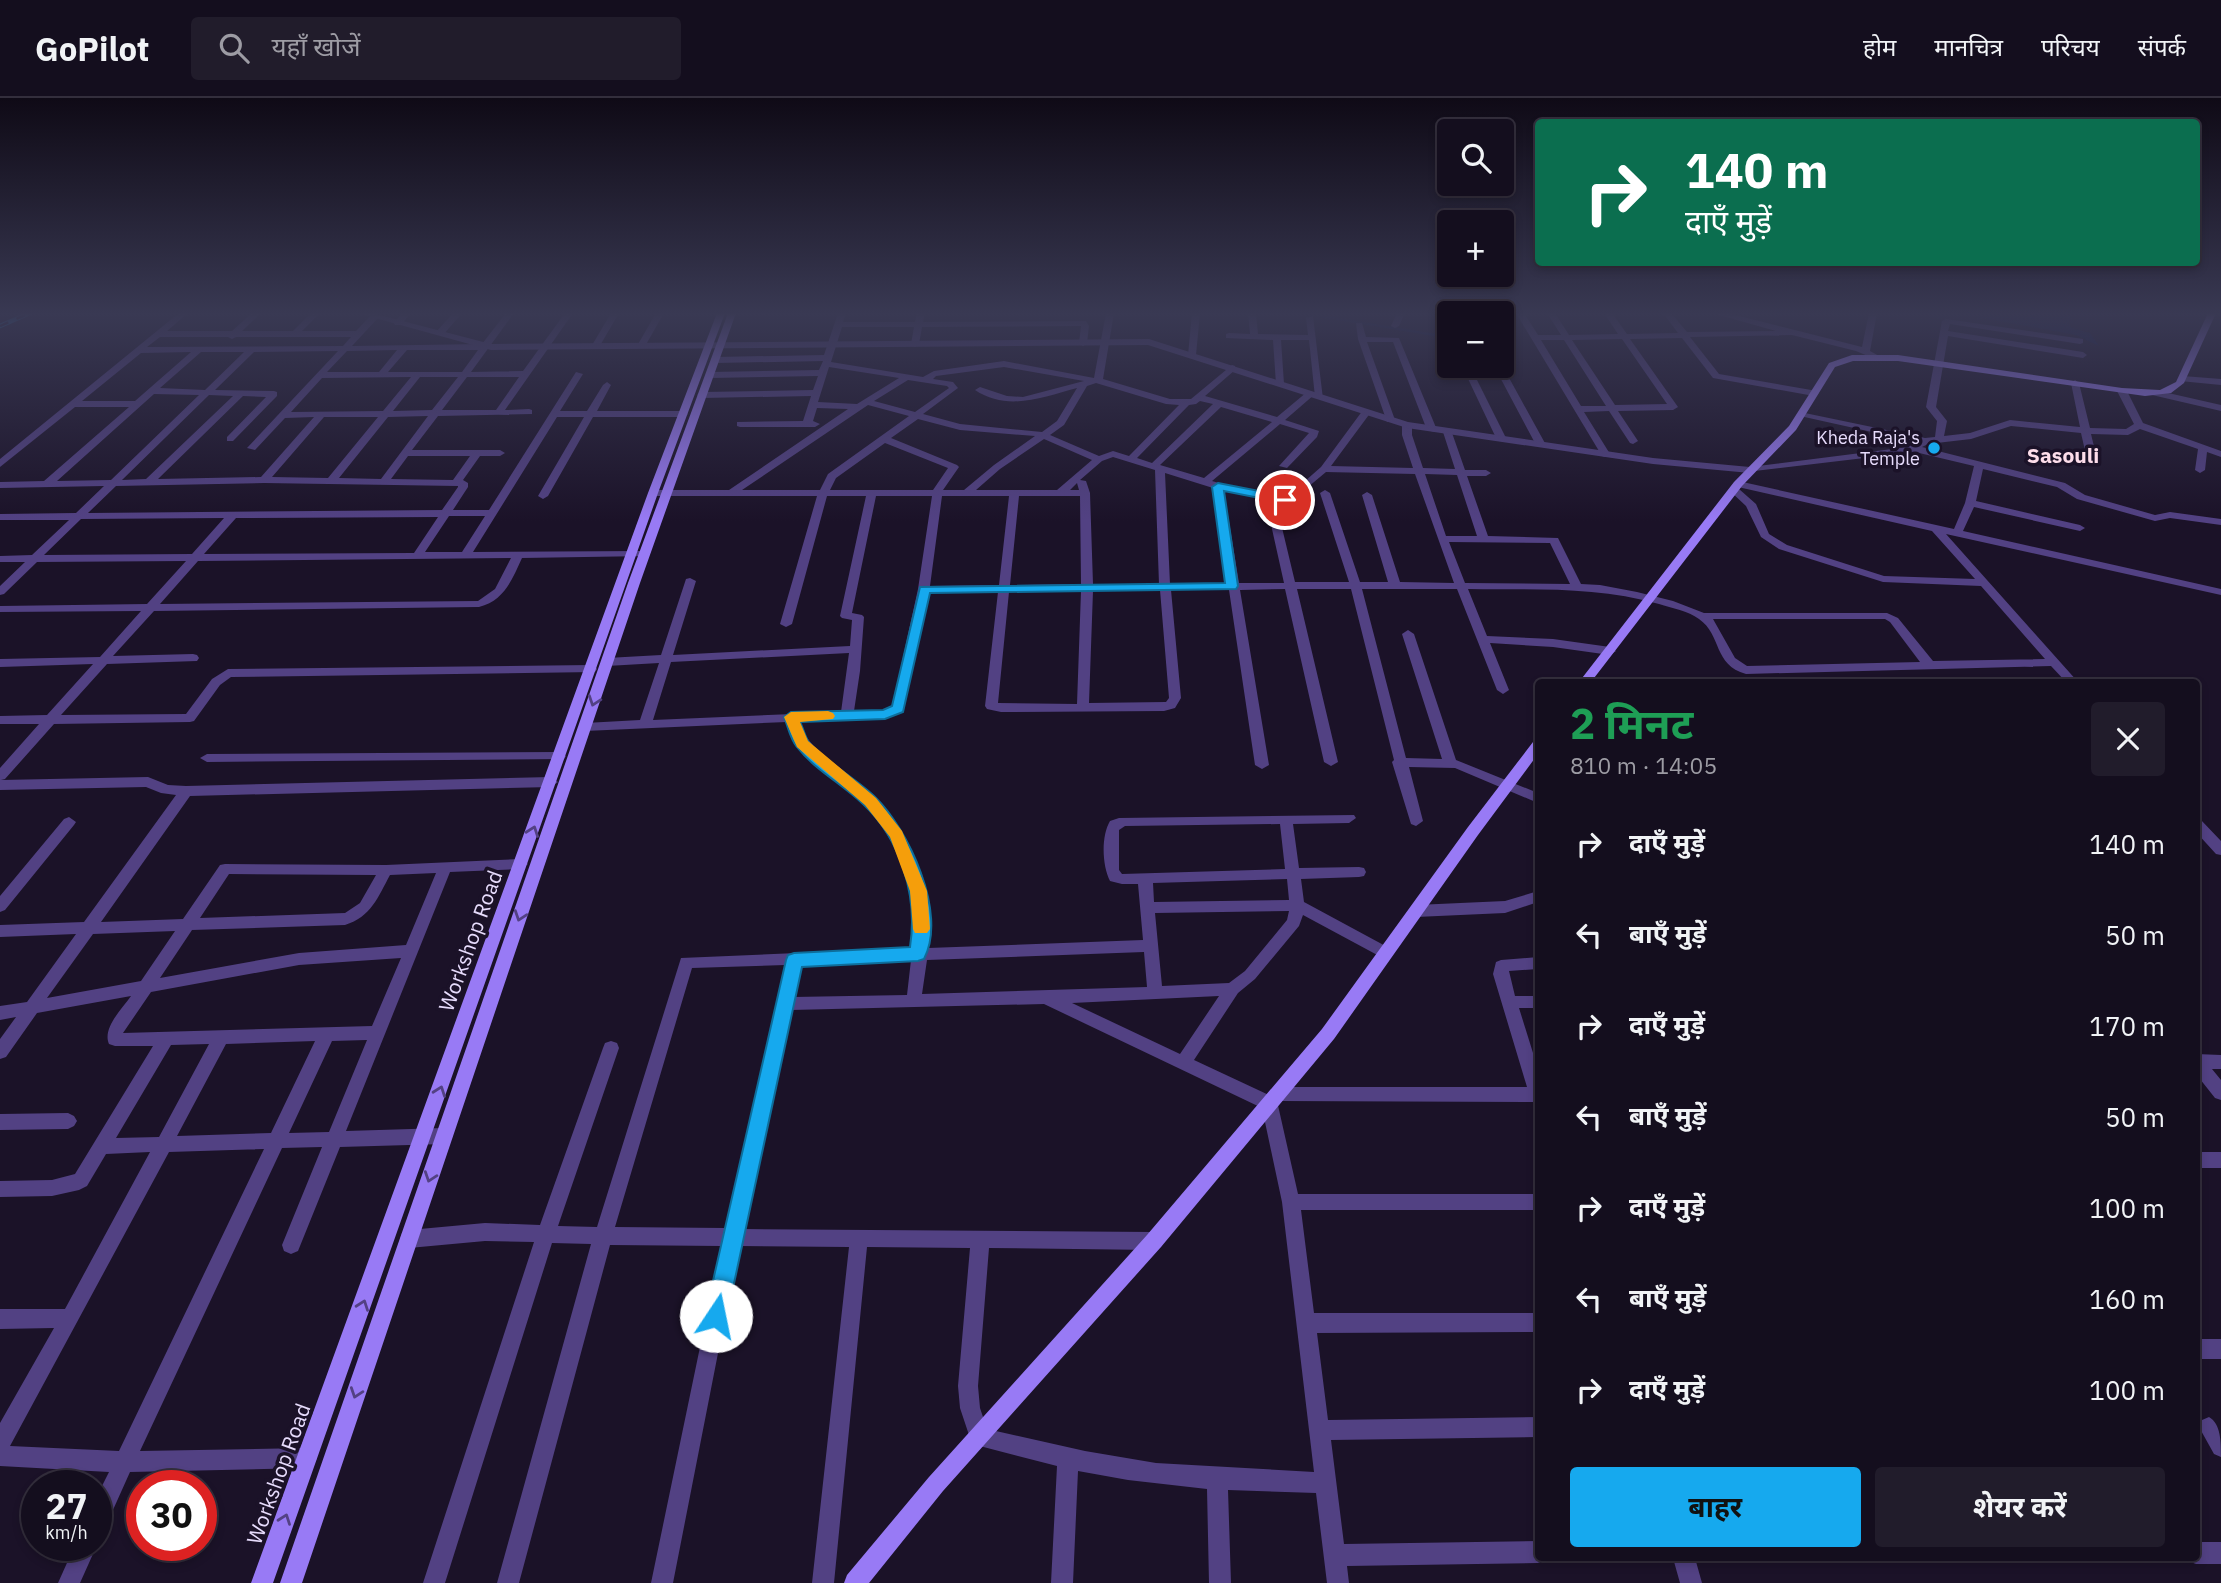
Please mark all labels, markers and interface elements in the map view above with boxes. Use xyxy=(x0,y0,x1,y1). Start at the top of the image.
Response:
search box xyxy=(191,17,681,80)
text: GoPilot xyxy=(35,27,149,70)
icon: search xyxy=(215,29,253,67)
text: यहाँ खोजें xyxy=(271,29,361,63)
text: होम xyxy=(1863,31,1896,63)
text: मानचित्र xyxy=(1934,31,2003,63)
text: परिचय xyxy=(2041,31,2100,63)
text: संपर्क xyxy=(2138,31,2186,63)
map controls xyxy=(1437,119,1514,378)
button: search xyxy=(1437,119,1514,196)
text: 140 m xyxy=(1685,138,1829,201)
icon: right xyxy=(1570,147,1661,238)
text: दाएँ मुड़ें xyxy=(1685,200,1772,242)
button: + xyxy=(1437,210,1514,287)
button: − xyxy=(1437,301,1514,378)
place label: Kheda Raja's Temple xyxy=(1816,426,1920,470)
marker: Kheda Raja's Temple xyxy=(1926,440,1942,456)
district label: Sasouli xyxy=(2027,441,2099,469)
pin xyxy=(1255,470,1315,530)
icon: arrive xyxy=(1266,481,1304,519)
one-way arrow xyxy=(587,694,602,706)
text: 2 मिनट xyxy=(1570,696,1693,751)
button: close xyxy=(2091,702,2165,776)
text: 810 m · 14:05 xyxy=(1570,750,1717,780)
one-way arrow xyxy=(525,825,539,837)
icon: right xyxy=(1570,825,1608,863)
text: दाएँ मुड़ें xyxy=(1629,825,1705,859)
text: 140 m xyxy=(2089,827,2165,861)
street label: Workshop Road xyxy=(432,866,509,1015)
one-way arrow xyxy=(514,909,528,921)
icon: left xyxy=(1570,916,1608,954)
text: बाएँ मुड़ें xyxy=(1629,916,1706,950)
text: 50 m xyxy=(2105,918,2165,952)
icon: right xyxy=(1570,1007,1608,1045)
text: दाएँ मुड़ें xyxy=(1629,1007,1705,1041)
text: 170 m xyxy=(2089,1009,2165,1043)
one-way arrow xyxy=(432,1085,446,1097)
icon: left xyxy=(1570,1098,1608,1136)
text: बाएँ मुड़ें xyxy=(1629,1098,1706,1132)
text: 50 m xyxy=(2105,1100,2165,1134)
one-way arrow xyxy=(424,1171,438,1183)
icon: right xyxy=(1570,1189,1608,1227)
text: दाएँ मुड़ें xyxy=(1629,1189,1705,1223)
text: 100 m xyxy=(2089,1191,2165,1225)
position arrow xyxy=(679,1279,753,1353)
icon: left xyxy=(1570,1280,1608,1318)
text: बाएँ मुड़ें xyxy=(1629,1280,1706,1314)
text: 160 m xyxy=(2089,1282,2165,1316)
one-way arrow xyxy=(354,1299,368,1311)
icon: right xyxy=(1570,1371,1608,1409)
text: दाएँ मुड़ें xyxy=(1629,1371,1705,1405)
text: 100 m xyxy=(2089,1373,2165,1407)
one-way arrow xyxy=(350,1386,364,1398)
street label: Workshop Road xyxy=(240,1399,317,1548)
button: बाहर xyxy=(1570,1467,1861,1547)
button: शेयर करें xyxy=(1875,1467,2165,1547)
speed limit sign: 30 xyxy=(126,1470,217,1561)
text: 27 xyxy=(45,1483,88,1529)
one-way arrow xyxy=(277,1513,291,1525)
text: km/h xyxy=(45,1521,88,1544)

